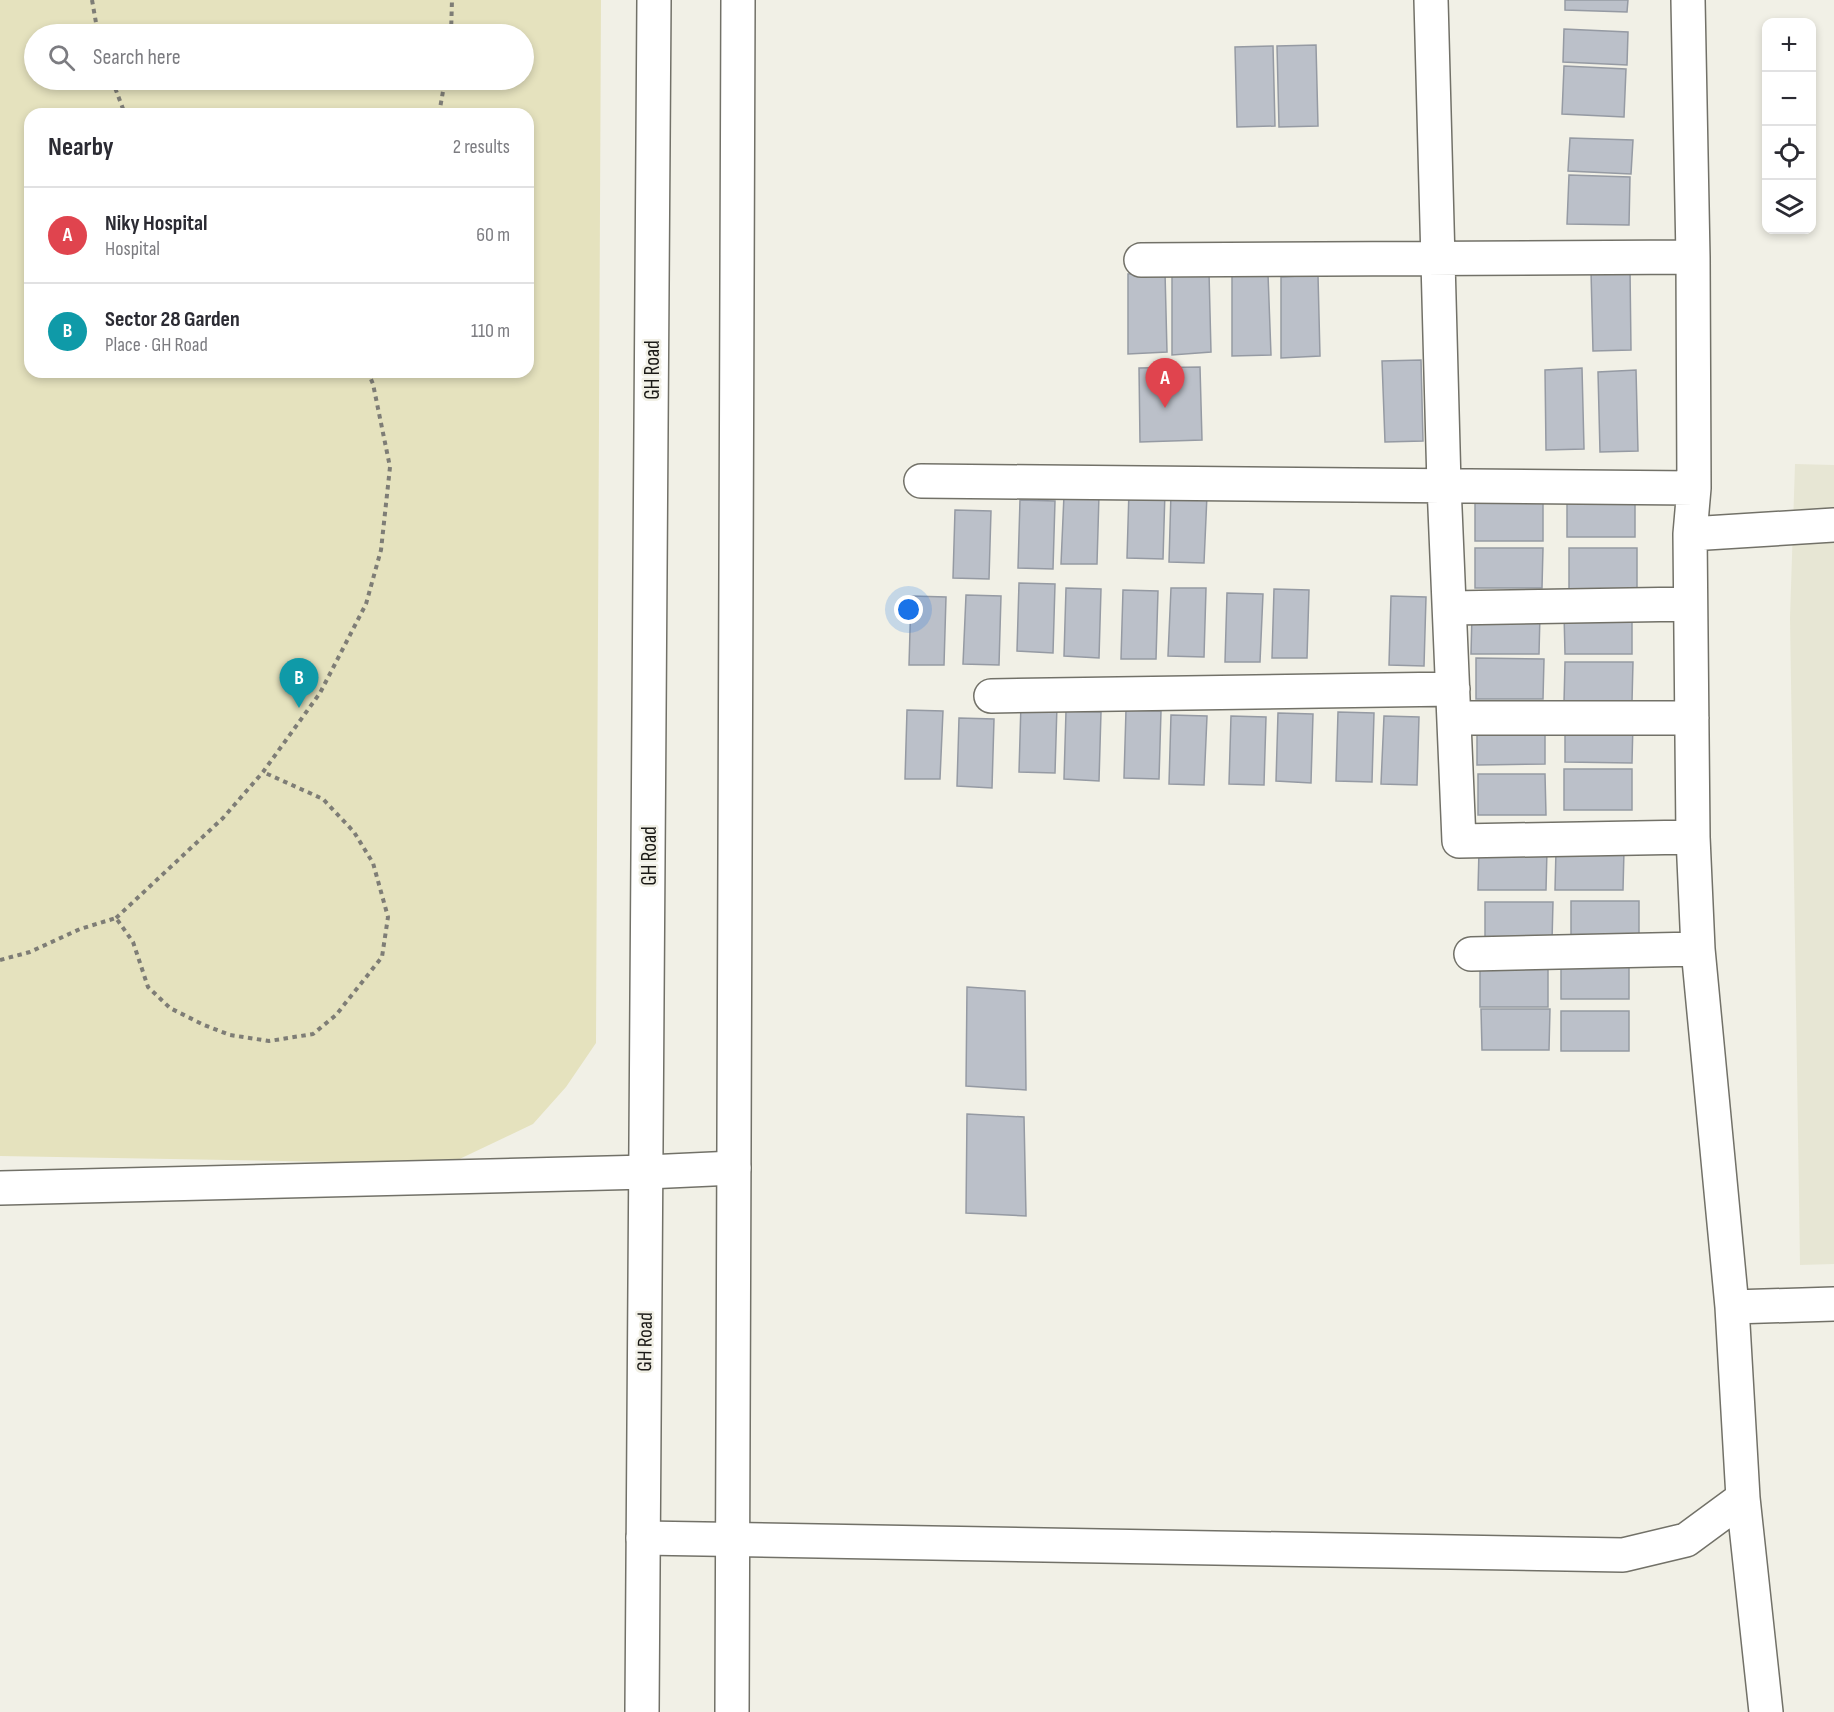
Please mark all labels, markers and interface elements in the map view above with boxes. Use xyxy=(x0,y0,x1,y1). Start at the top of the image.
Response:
map controls xyxy=(1762,18,1816,234)
button: + xyxy=(1762,18,1816,72)
search box xyxy=(24,24,534,90)
icon: search xyxy=(45,41,78,74)
text: Search here xyxy=(93,44,180,71)
button: − xyxy=(1762,72,1816,126)
button: locate xyxy=(1762,126,1816,180)
text: Nearby xyxy=(48,132,114,163)
text: 2 results xyxy=(453,135,510,159)
button: layers xyxy=(1762,180,1816,234)
text: Niky Hospital xyxy=(105,210,208,237)
text: A xyxy=(63,223,72,247)
text: 60 m xyxy=(476,223,510,247)
text: Hospital xyxy=(105,237,160,261)
text: Sector 28 Garden xyxy=(105,306,240,333)
text: B xyxy=(63,319,72,343)
text: 110 m xyxy=(471,319,510,343)
text: Place · GH Road xyxy=(105,333,208,357)
street label: GH Road xyxy=(640,340,665,400)
pin: A xyxy=(1146,358,1184,408)
your location xyxy=(894,595,923,624)
pin: B xyxy=(280,658,318,708)
street label: GH Road xyxy=(637,826,662,886)
street label: GH Road xyxy=(632,1312,658,1372)

